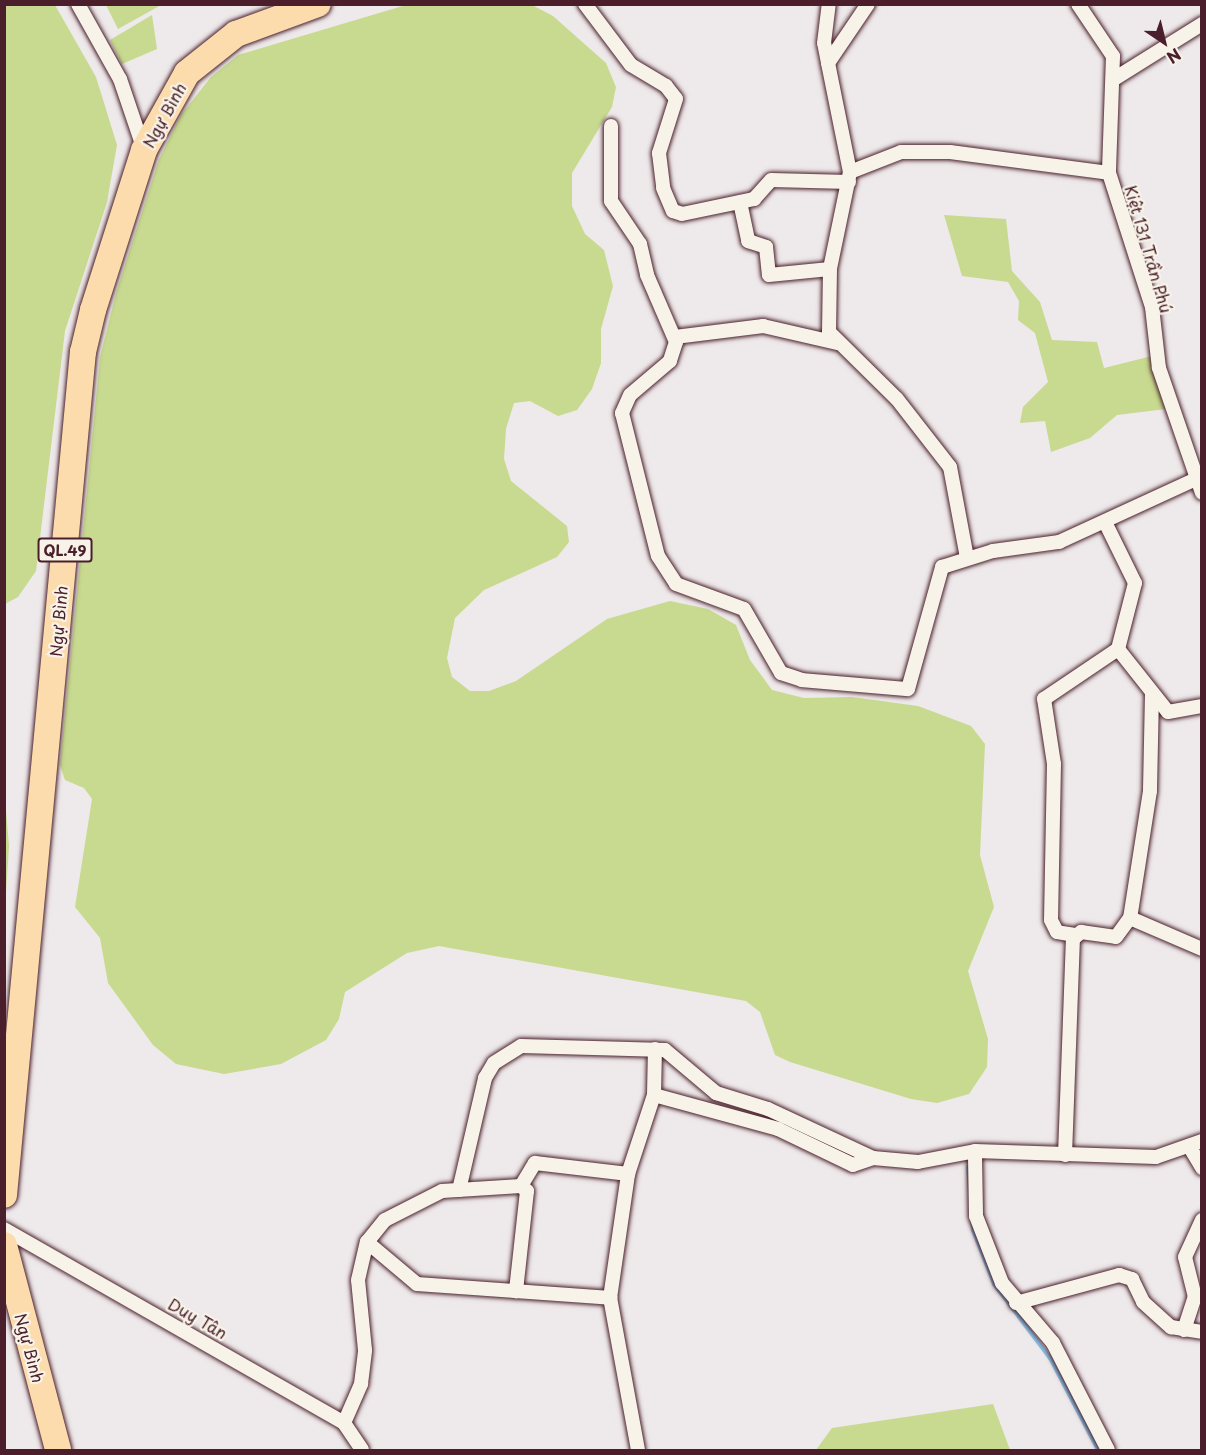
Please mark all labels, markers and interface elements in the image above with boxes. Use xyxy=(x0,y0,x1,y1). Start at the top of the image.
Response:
north arrow xyxy=(1134,12,1194,72)
text: N xyxy=(1162,43,1186,70)
street label: Ngự Bình xyxy=(138,79,190,151)
street label: Kiệt 131 Trần Phú xyxy=(1121,182,1177,316)
road number: QL.49 xyxy=(36,538,94,562)
street label: Ngự Bình xyxy=(45,584,71,658)
street label: Duy Tân xyxy=(165,1294,231,1342)
street label: Ngự Bình xyxy=(11,1310,49,1386)

